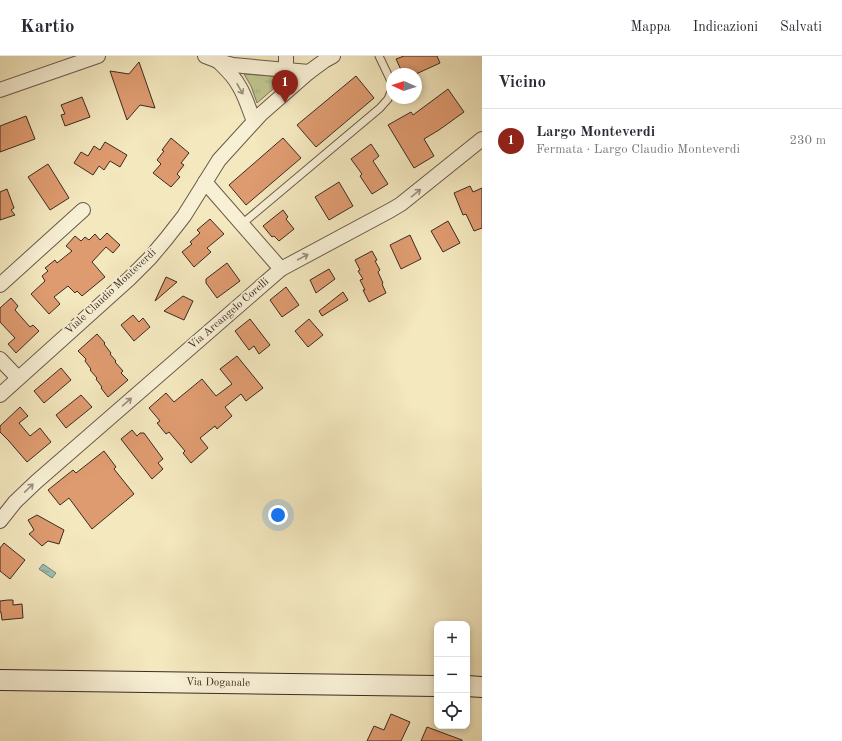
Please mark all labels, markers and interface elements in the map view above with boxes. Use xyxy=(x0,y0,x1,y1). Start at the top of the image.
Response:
text: Kartio xyxy=(20,18,75,37)
text: Mappa xyxy=(631,20,671,34)
text: Indicazioni xyxy=(693,20,758,34)
text: Salvati xyxy=(780,20,822,34)
north arrow xyxy=(386,68,422,104)
pin: 1 xyxy=(272,70,298,103)
text: Vicino xyxy=(498,74,546,91)
one-way arrow xyxy=(237,83,245,95)
text: Largo Monteverdi xyxy=(536,125,655,140)
text: 1 xyxy=(507,134,515,147)
text: 230 m xyxy=(789,134,826,147)
text: Fermata · Largo Claudio Monteverdi xyxy=(536,143,740,156)
one-way arrow xyxy=(410,189,421,198)
street label: Viale Claudio Monteverdi xyxy=(64,247,158,337)
one-way arrow xyxy=(296,253,308,261)
street label: Via Arcangelo Corelli xyxy=(187,276,271,352)
one-way arrow xyxy=(122,398,133,407)
one-way arrow xyxy=(24,484,34,493)
your location xyxy=(268,505,288,525)
map controls xyxy=(434,621,470,729)
button: + xyxy=(434,621,470,657)
button: − xyxy=(434,657,470,693)
street label: Via Doganale xyxy=(186,677,250,689)
button: locate xyxy=(434,693,470,729)

